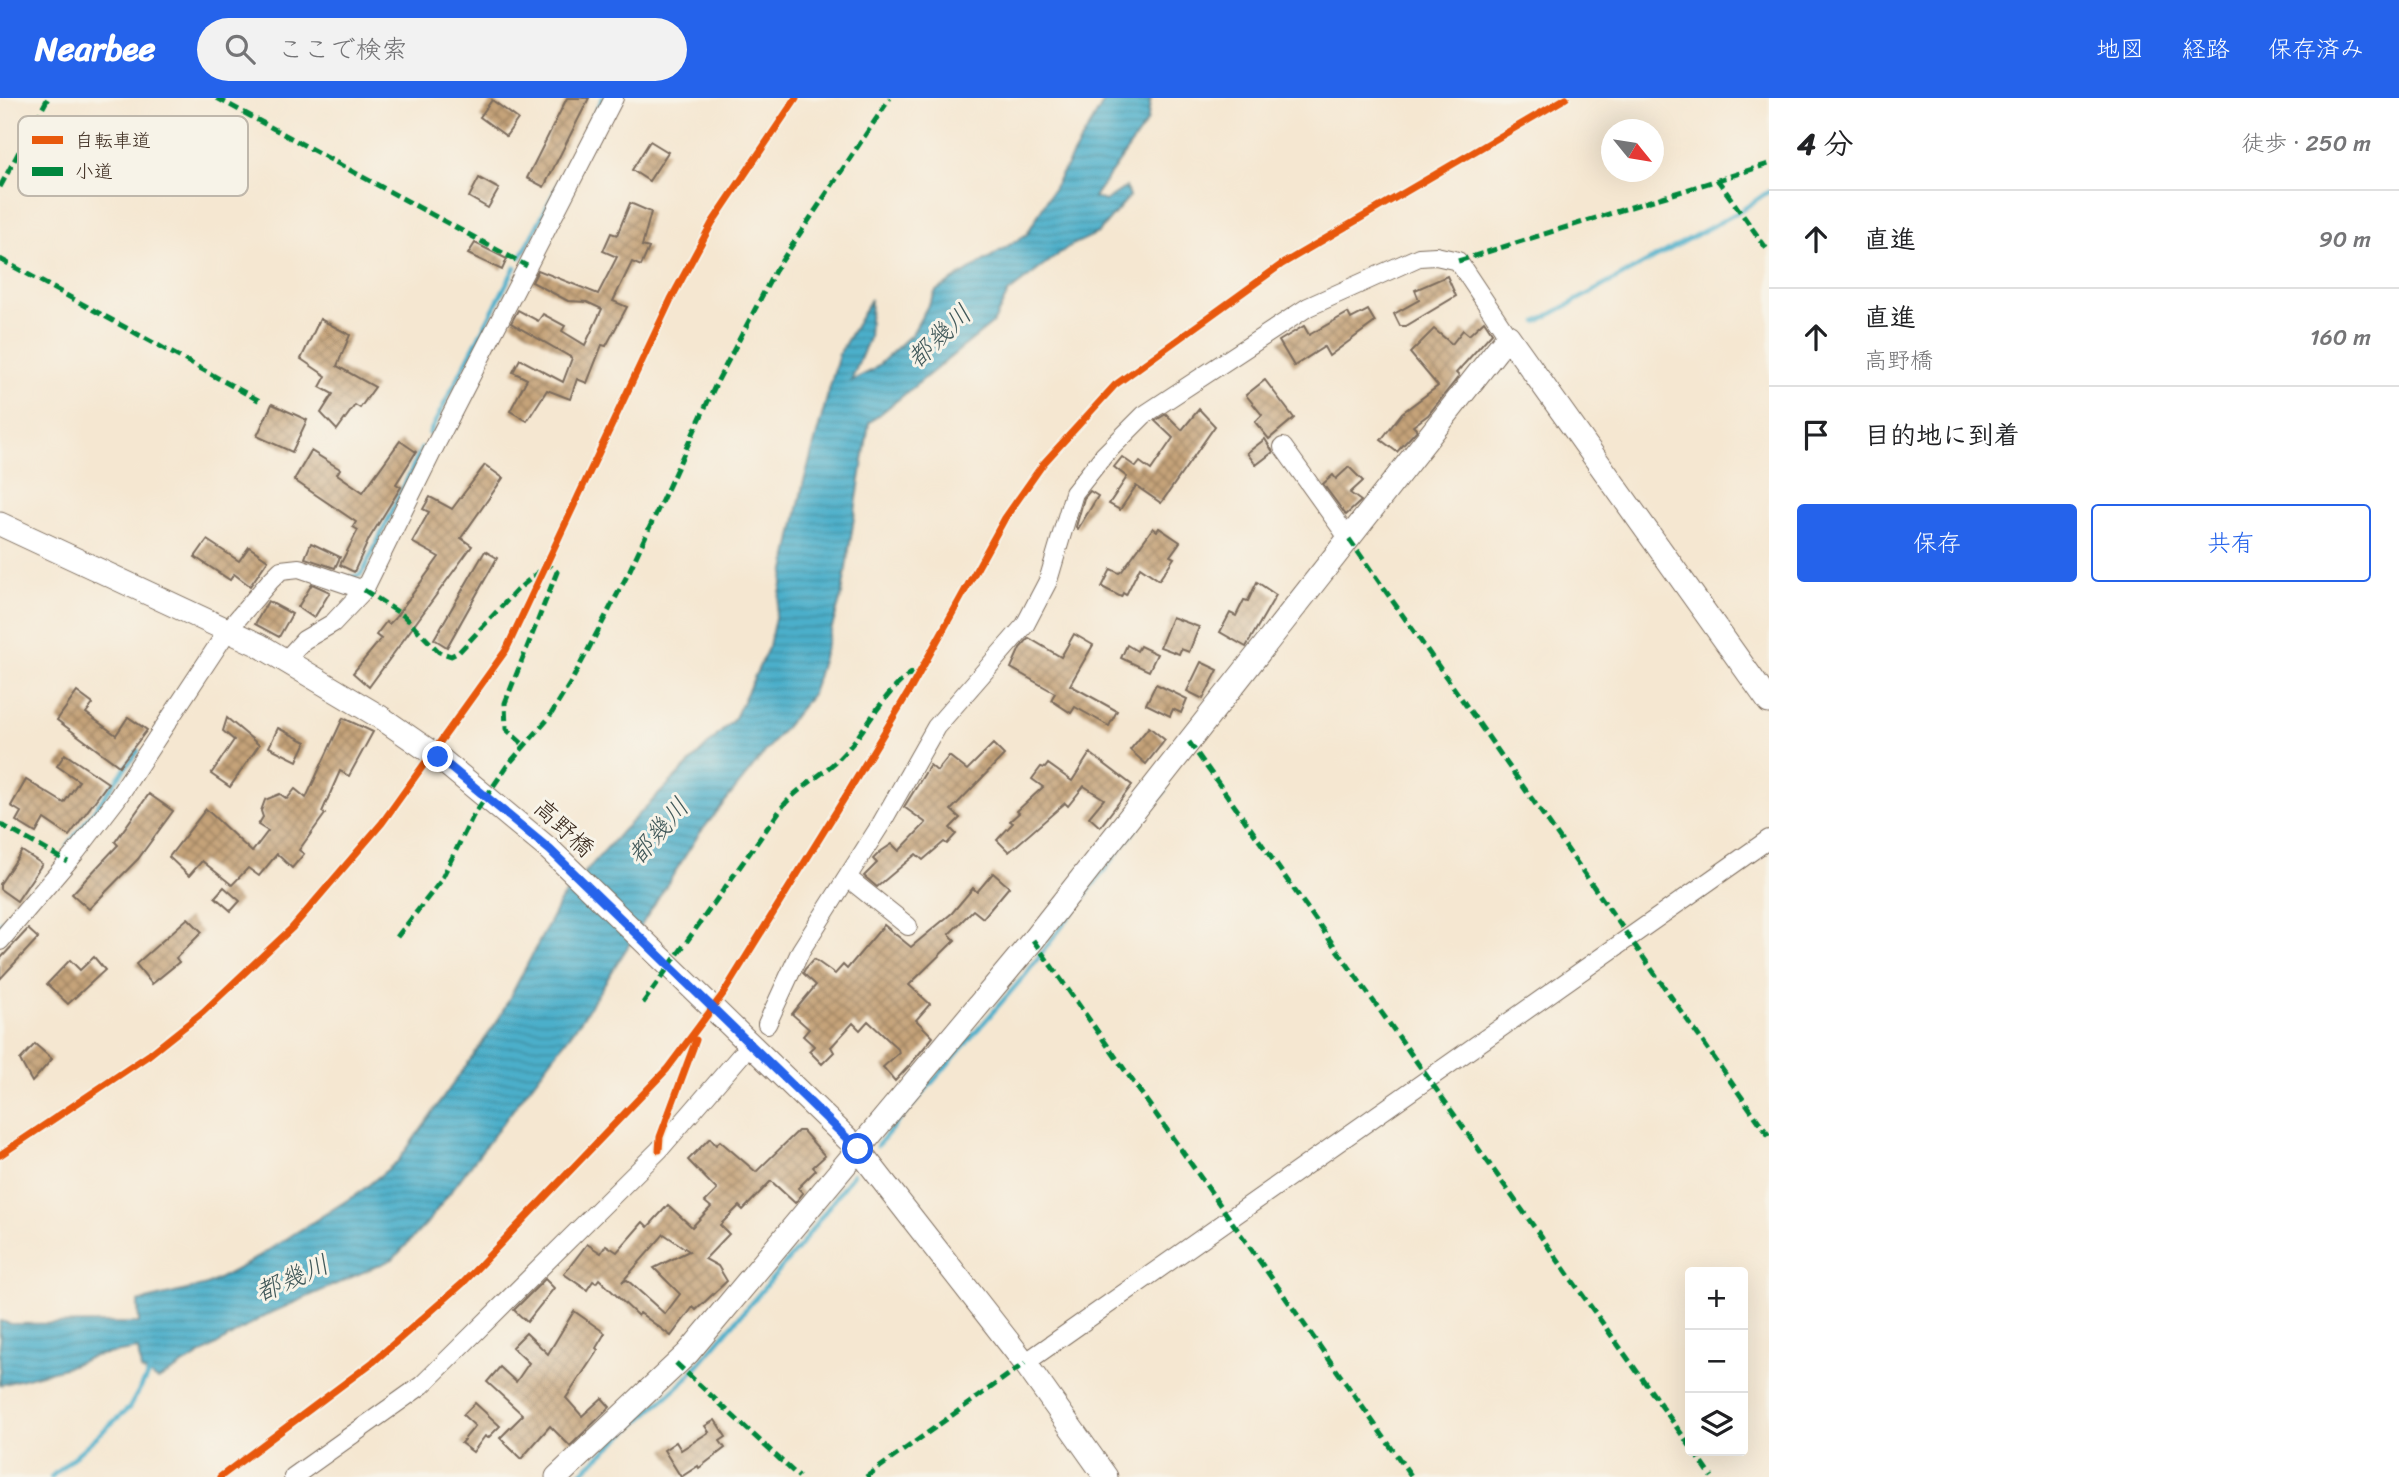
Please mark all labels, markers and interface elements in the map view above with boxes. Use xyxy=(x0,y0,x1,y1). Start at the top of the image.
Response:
search box xyxy=(197,18,687,81)
text: Nearbee xyxy=(35,20,155,78)
text: ここで検索 xyxy=(277,26,407,72)
text: 地図 xyxy=(2096,28,2144,70)
text: 経路 xyxy=(2182,28,2230,70)
text: 保存済み xyxy=(2268,28,2364,70)
icon: search xyxy=(221,30,259,68)
legend xyxy=(18,116,248,196)
text: 4 分 xyxy=(1797,117,1854,171)
north arrow xyxy=(1601,119,1664,182)
text: 徒歩 · 250 m xyxy=(2241,123,2371,164)
text: 自転車道 xyxy=(75,124,151,157)
text: 小道 xyxy=(75,155,113,188)
text: 直進 xyxy=(1864,216,1916,262)
text: 90 m xyxy=(2319,219,2371,260)
icon: ahead xyxy=(1797,220,1835,258)
water label: 都幾川 xyxy=(895,292,983,380)
text: 直進 xyxy=(1864,294,1916,340)
text: 160 m xyxy=(2310,317,2371,358)
icon: ahead xyxy=(1797,318,1835,356)
text: 高野橋 xyxy=(1864,340,1933,381)
text: 目的地に到着 xyxy=(1864,412,2020,458)
icon: arrive xyxy=(1797,416,1835,454)
button: 保存 xyxy=(1797,504,2077,582)
button: 共有 xyxy=(2091,504,2371,582)
route end xyxy=(422,741,453,772)
water label: 都幾川 xyxy=(615,786,701,876)
street label: 高野橋 xyxy=(523,788,605,868)
route start xyxy=(842,1133,873,1164)
water label: 都幾川 xyxy=(247,1241,337,1315)
map controls xyxy=(1685,1267,1748,1456)
button: + xyxy=(1685,1267,1748,1330)
button: − xyxy=(1685,1330,1748,1393)
button: layers xyxy=(1685,1393,1748,1456)

